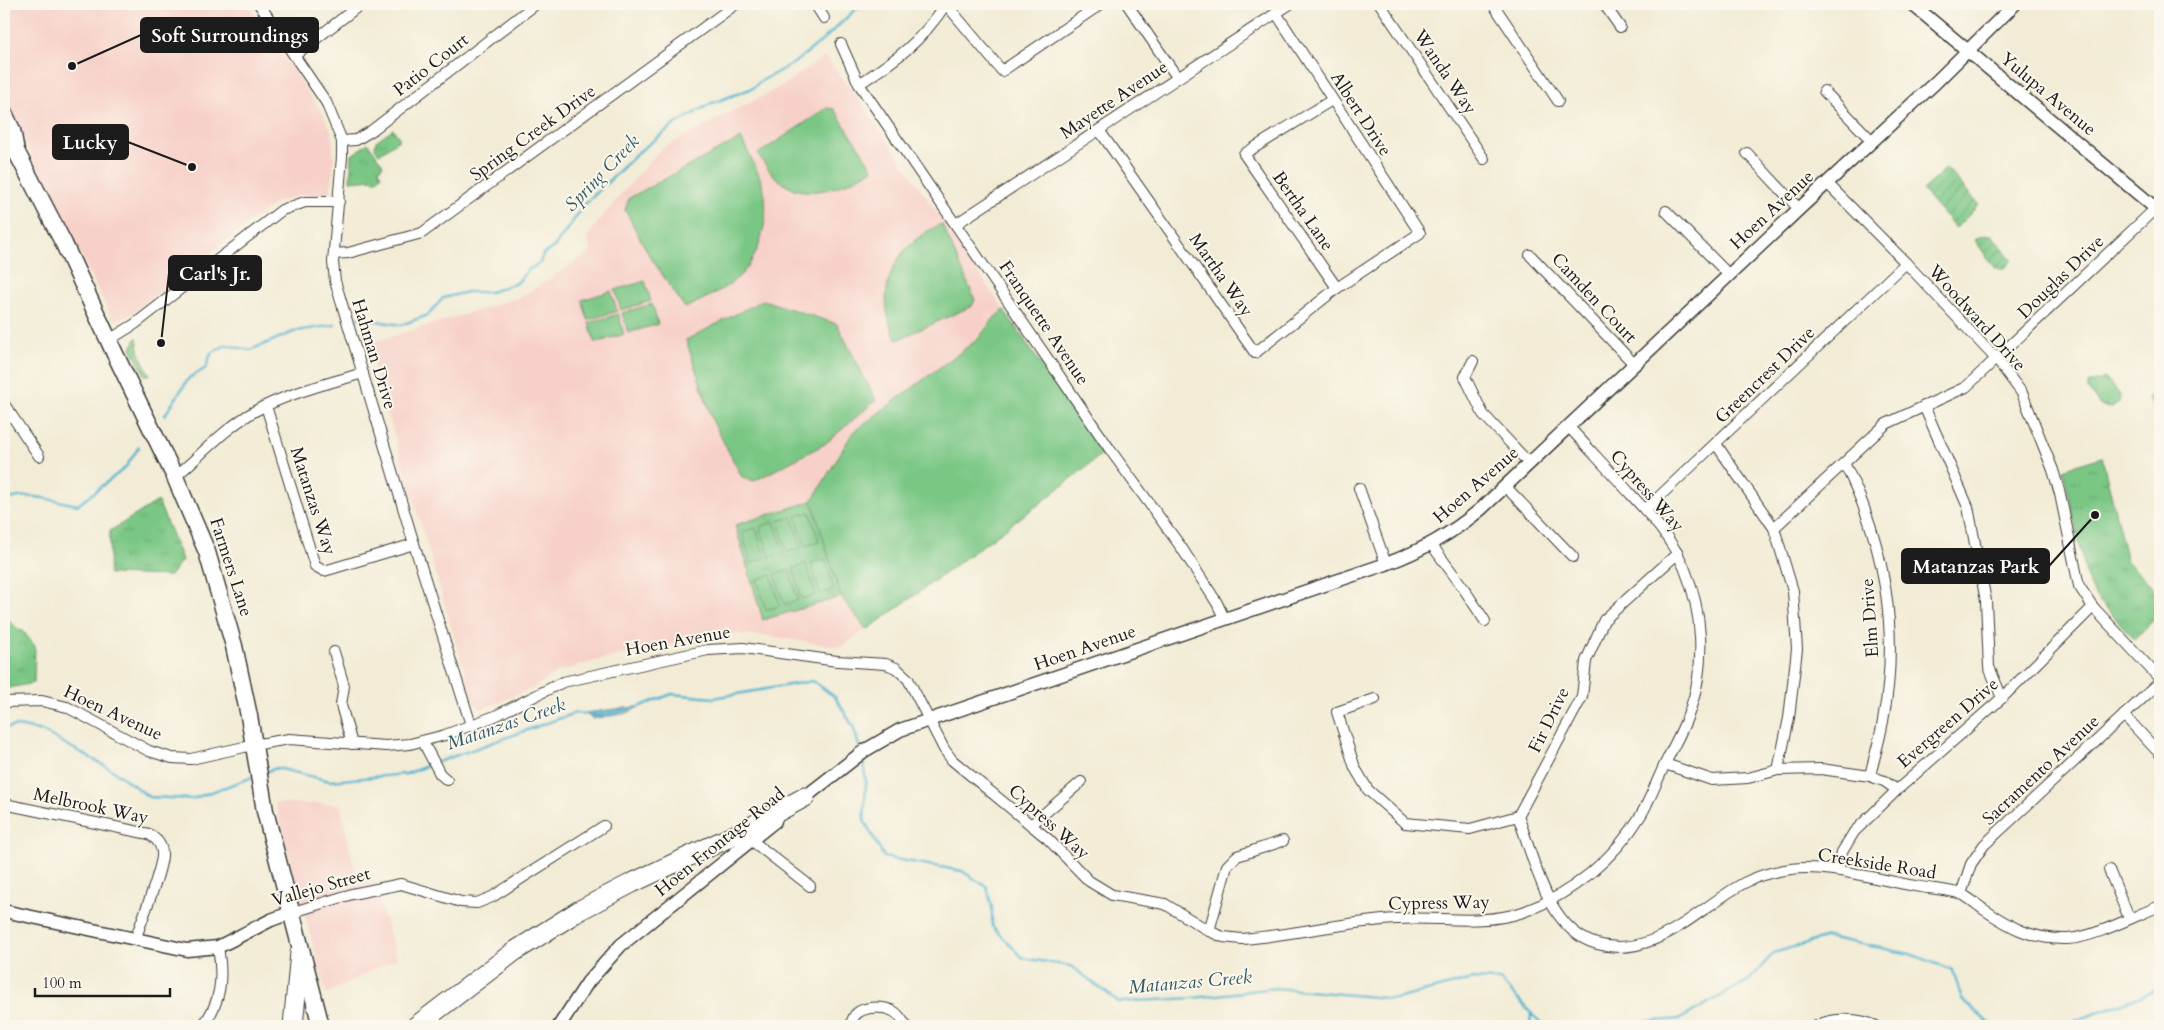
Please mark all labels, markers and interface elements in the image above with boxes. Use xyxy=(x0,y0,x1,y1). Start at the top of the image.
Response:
callout: Soft Surroundings xyxy=(141,18,318,52)
text: Soft Surroundings xyxy=(151,23,309,49)
street label: Wanda Way xyxy=(1407,24,1483,120)
street label: Patio Court xyxy=(388,27,474,102)
street label: Yulupa Avenue xyxy=(1995,46,2101,142)
street label: Mayette Avenue xyxy=(1055,55,1173,145)
street label: Albert Drive xyxy=(1324,67,1398,161)
street label: Spring Creek Drive xyxy=(465,79,601,187)
callout: Lucky xyxy=(53,125,128,159)
water label: Spring Creek xyxy=(559,128,646,217)
text: Lucky xyxy=(62,130,118,156)
street label: Hoen Avenue xyxy=(1725,165,1819,255)
street label: Bertha Lane xyxy=(1266,166,1340,256)
street label: Martha Way xyxy=(1183,228,1259,322)
street label: Douglas Drive xyxy=(2012,229,2110,325)
street label: Camden Court xyxy=(1546,247,1643,349)
callout: Carl's Jr. xyxy=(169,256,261,290)
street label: Franquette Avenue xyxy=(993,256,1095,390)
street label: Woodward Drive xyxy=(1922,258,2032,377)
text: Carl's Jr. xyxy=(179,261,251,287)
street label: Hahman Drive xyxy=(345,296,403,412)
street label: Greencrest Drive xyxy=(1709,321,1821,429)
street label: Hoen Avenue xyxy=(1428,441,1524,529)
street label: Matanzas Way xyxy=(284,444,342,559)
street label: Cypress Way xyxy=(1604,444,1690,538)
street label: Farmers Lane xyxy=(203,514,259,620)
callout: Matanzas Park xyxy=(1902,549,2049,583)
text: Matanzas Park xyxy=(1913,554,2040,580)
street label: Elm Drive xyxy=(1855,578,1885,658)
street label: Hoen Avenue xyxy=(623,619,733,663)
street label: Hoen Avenue xyxy=(1031,619,1139,677)
street label: Evergreen Drive xyxy=(1892,672,2004,774)
street label: Hoen Avenue xyxy=(60,679,166,747)
street label: Fir Drive xyxy=(1522,683,1576,757)
water label: Matanzas Creek xyxy=(443,691,569,756)
street label: Sacramento Avenue xyxy=(1977,709,2105,831)
street label: Cypress Way xyxy=(1003,779,1095,866)
street label: Hoen Frontage Road xyxy=(650,781,791,902)
street label: Melbrook Way xyxy=(31,782,151,830)
street label: Creekside Road xyxy=(1816,842,1938,886)
street label: Vallejo Street xyxy=(269,861,373,913)
street label: Cypress Way xyxy=(1388,890,1491,916)
water label: Matanzas Creek xyxy=(1127,964,1254,1000)
scale bar xyxy=(35,965,170,997)
text: 100 m xyxy=(42,973,82,993)

